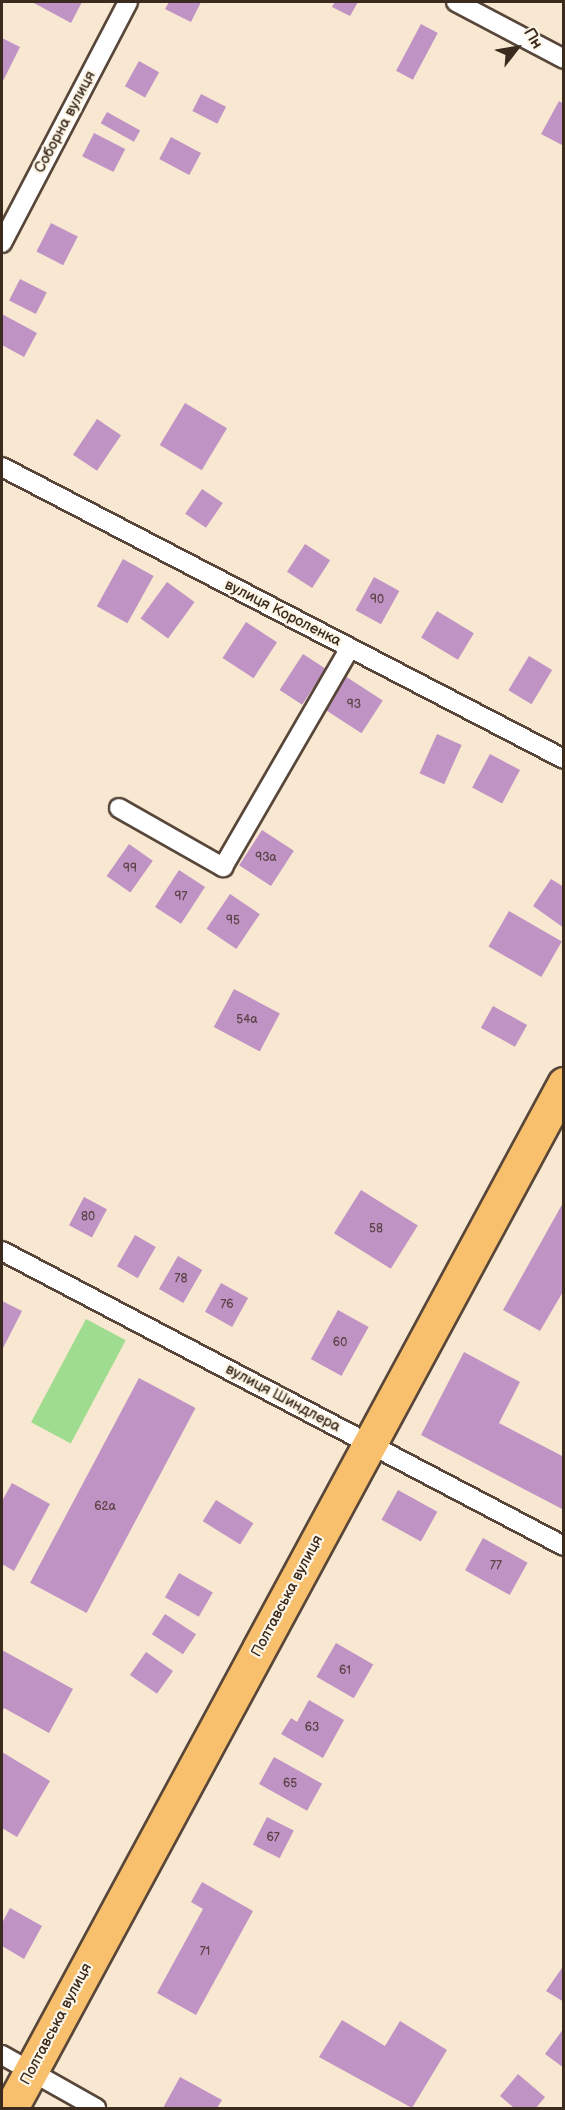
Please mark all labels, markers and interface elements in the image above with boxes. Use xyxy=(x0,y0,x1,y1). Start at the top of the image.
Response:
north arrow xyxy=(487,18,547,78)
text: Пн xyxy=(519,24,546,52)
street label: Соборна вулиця xyxy=(31,68,99,176)
street label: вулиця Короленка xyxy=(222,576,344,650)
house number: 90 xyxy=(370,593,384,607)
house number: 93 xyxy=(347,698,361,712)
house number: 93а xyxy=(255,851,277,865)
house number: 99 xyxy=(123,862,137,876)
house number: 97 xyxy=(175,890,187,904)
house number: 95 xyxy=(226,914,240,928)
house number: 54а xyxy=(236,1013,258,1027)
house number: 80 xyxy=(81,1210,95,1224)
house number: 58 xyxy=(369,1222,383,1236)
house number: 78 xyxy=(175,1272,187,1286)
house number: 76 xyxy=(220,1298,234,1312)
house number: 60 xyxy=(333,1336,347,1350)
street label: вулиця Шиндлера xyxy=(222,1360,344,1436)
house number: 62а xyxy=(94,1500,116,1514)
street label: Полтавська вулиця xyxy=(247,1532,327,1660)
house number: 77 xyxy=(490,1559,502,1573)
house number: 61 xyxy=(339,1664,351,1678)
house number: 63 xyxy=(305,1721,319,1735)
house number: 65 xyxy=(283,1777,297,1791)
house number: 67 xyxy=(266,1831,280,1845)
house number: 71 xyxy=(200,1945,210,1959)
street label: Полтавська вулиця xyxy=(16,1960,96,2088)

